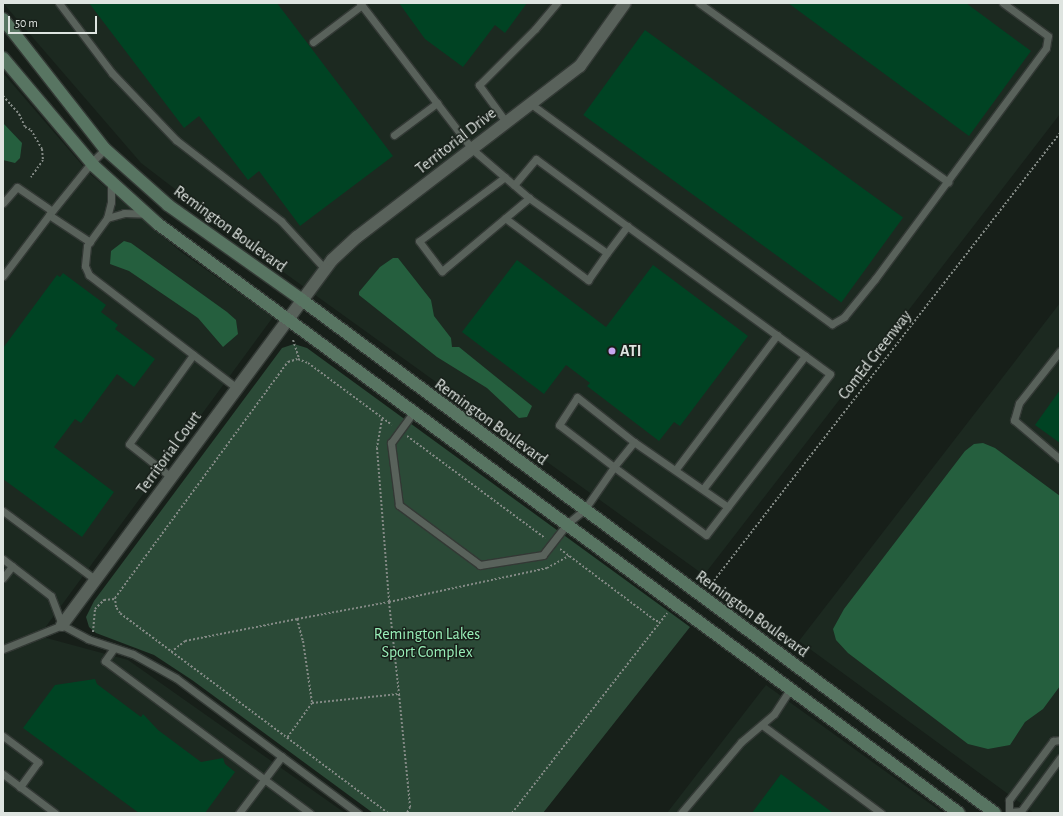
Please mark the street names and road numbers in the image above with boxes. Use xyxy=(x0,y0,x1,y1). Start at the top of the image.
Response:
street label: Territorial Drive xyxy=(412,103,500,179)
street label: Remington Boulevard xyxy=(170,182,290,276)
street label: ComEd Greenway xyxy=(834,307,916,403)
street label: Remington Boulevard xyxy=(431,375,551,469)
street label: Territorial Court xyxy=(132,408,206,498)
street label: Remington Boulevard xyxy=(692,567,812,661)

